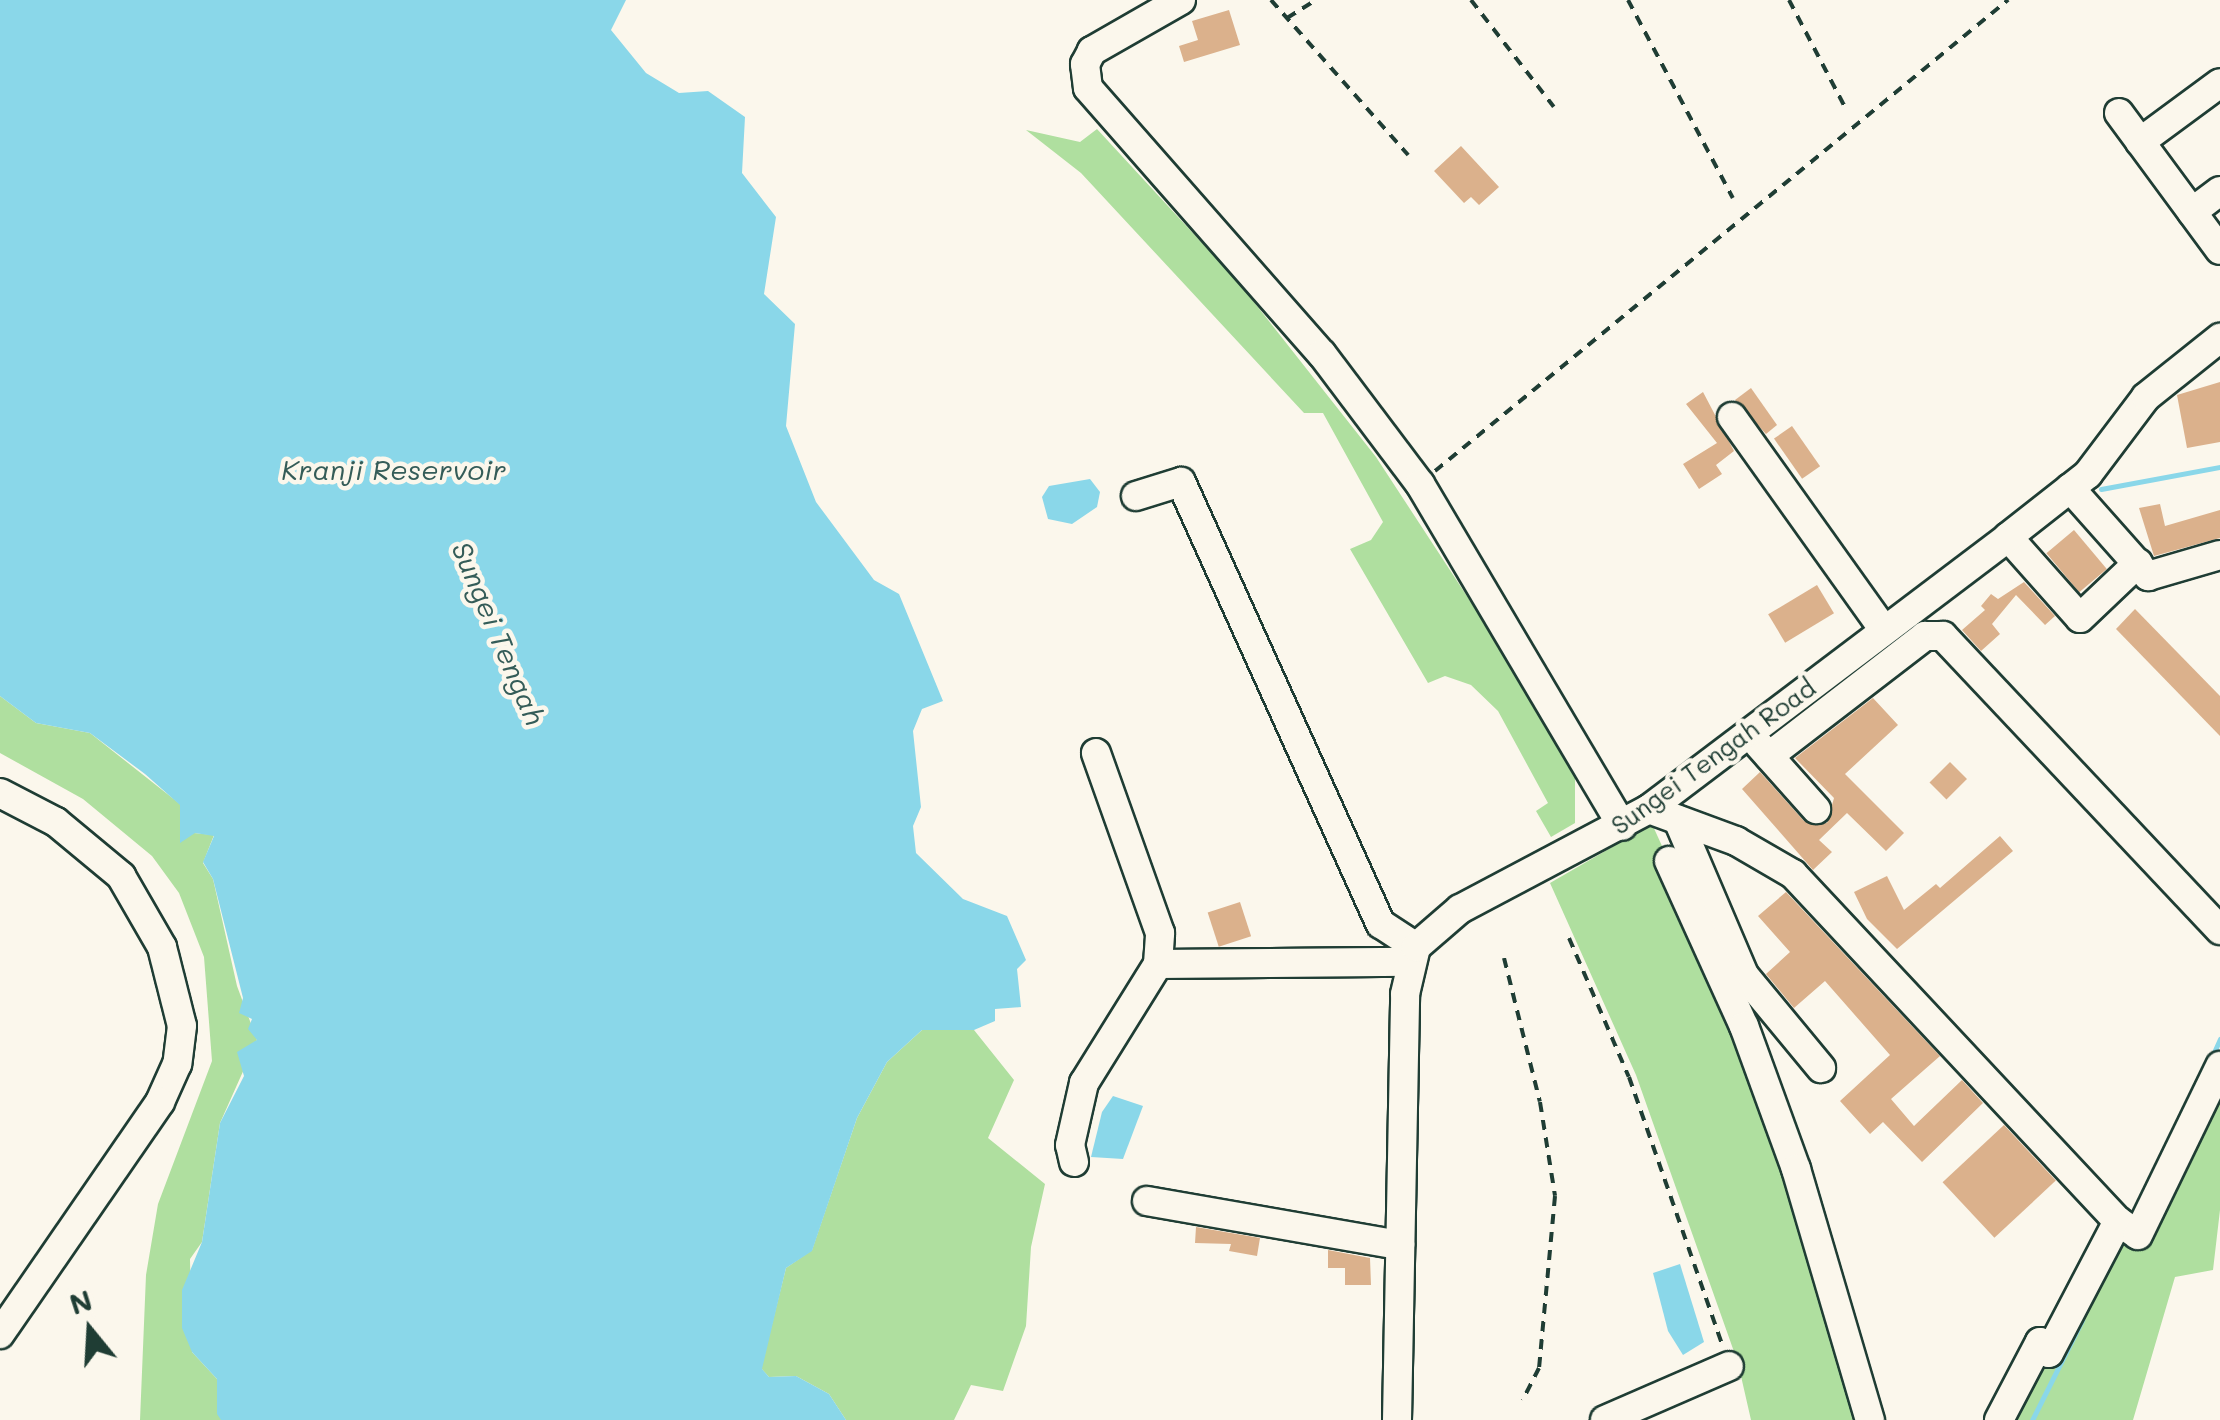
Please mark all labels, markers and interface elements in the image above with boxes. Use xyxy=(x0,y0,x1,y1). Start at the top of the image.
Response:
water label: Kranji Reservoir xyxy=(281,452,507,486)
water label: Sungei Tengah xyxy=(445,536,553,730)
street label: Sungei Tengah Road xyxy=(1605,672,1821,840)
north arrow xyxy=(40,1280,140,1380)
text: N xyxy=(65,1281,96,1322)

